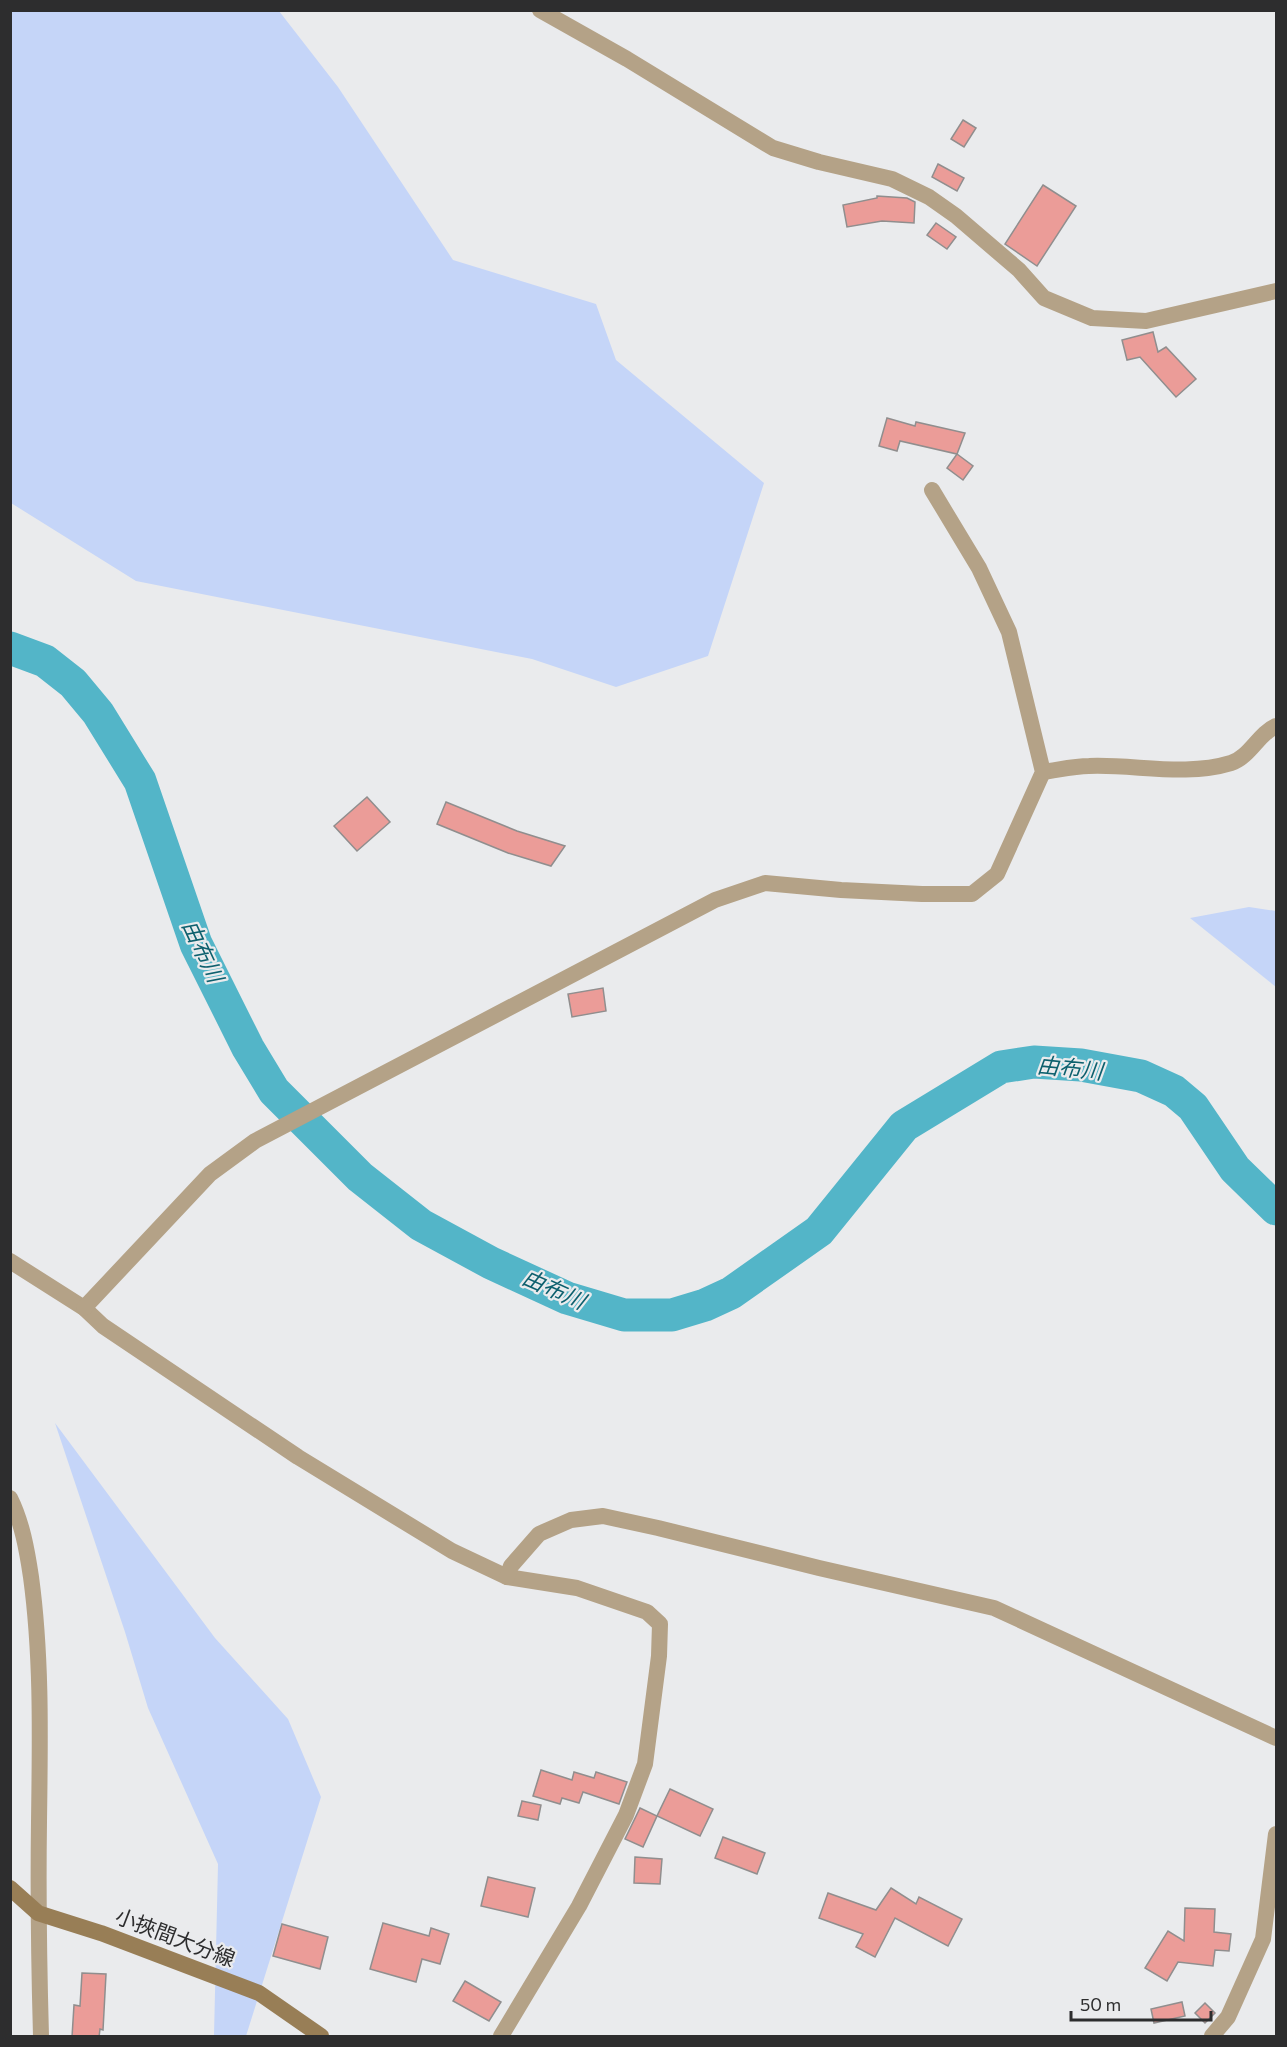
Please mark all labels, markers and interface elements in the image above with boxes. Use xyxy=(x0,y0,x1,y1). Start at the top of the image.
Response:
water label: 由布川 xyxy=(177,915,230,988)
water label: 由布川 xyxy=(1036,1051,1106,1085)
water label: 由布川 xyxy=(519,1263,592,1315)
street label: 小挾間大分線 xyxy=(112,1902,239,1971)
scale bar xyxy=(1071,1984,1210,2022)
text: 50 m xyxy=(1080,1993,1121,2015)

